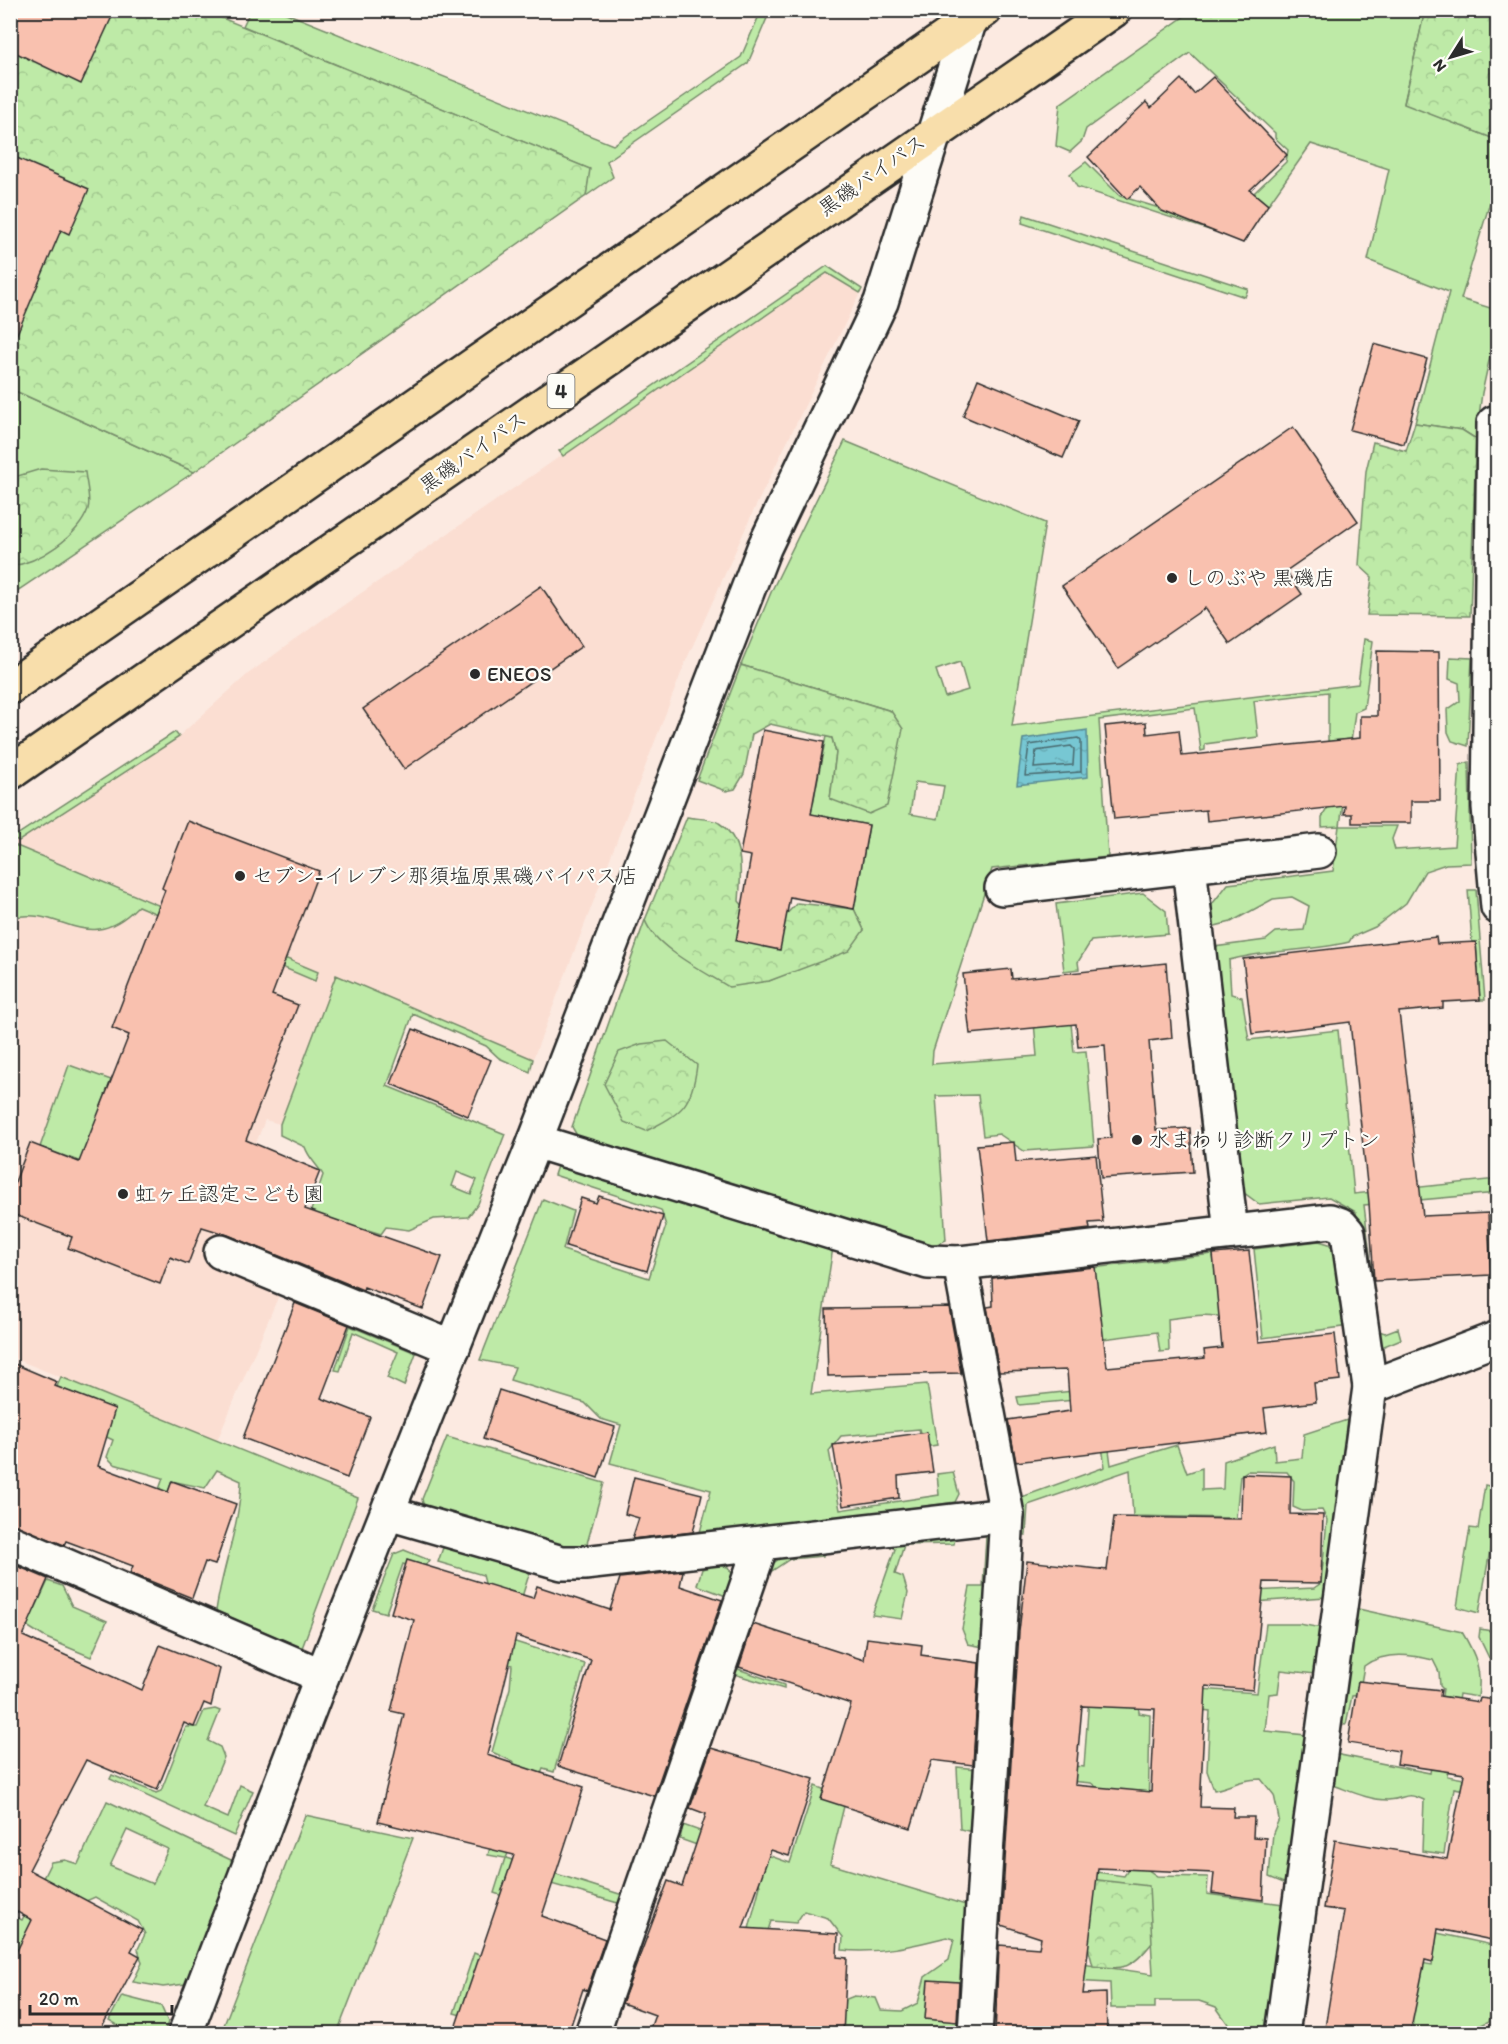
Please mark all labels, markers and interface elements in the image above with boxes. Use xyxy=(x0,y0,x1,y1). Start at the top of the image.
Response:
north arrow xyxy=(1421,27,1481,87)
text: N xyxy=(1429,56,1450,76)
street label: 黒磯バイパス xyxy=(813,128,930,221)
road number: 4 xyxy=(548,374,574,408)
street label: 黒磯バイパス xyxy=(414,405,531,498)
place label: しのぶや 黒磯店 xyxy=(1184,565,1335,590)
marker: しのぶや 黒磯店 xyxy=(1165,571,1179,585)
place label: ENEOS xyxy=(487,661,552,686)
marker: ENEOS xyxy=(468,667,482,681)
place label: セブン-イレブン那須塩原黒磯バイパス店 xyxy=(252,863,638,888)
marker: セブン-イレブン那須塩原黒磯バイパス店 xyxy=(233,869,247,883)
place label: 水まわり診断クリプトン xyxy=(1149,1127,1380,1152)
marker: 水まわり診断クリプトン xyxy=(1130,1133,1144,1147)
place label: 虹ヶ丘認定こども園 xyxy=(135,1181,324,1206)
marker: 虹ヶ丘認定こども園 xyxy=(116,1187,130,1201)
scale bar xyxy=(30,1978,172,2016)
text: 20 m xyxy=(39,1988,79,2010)

